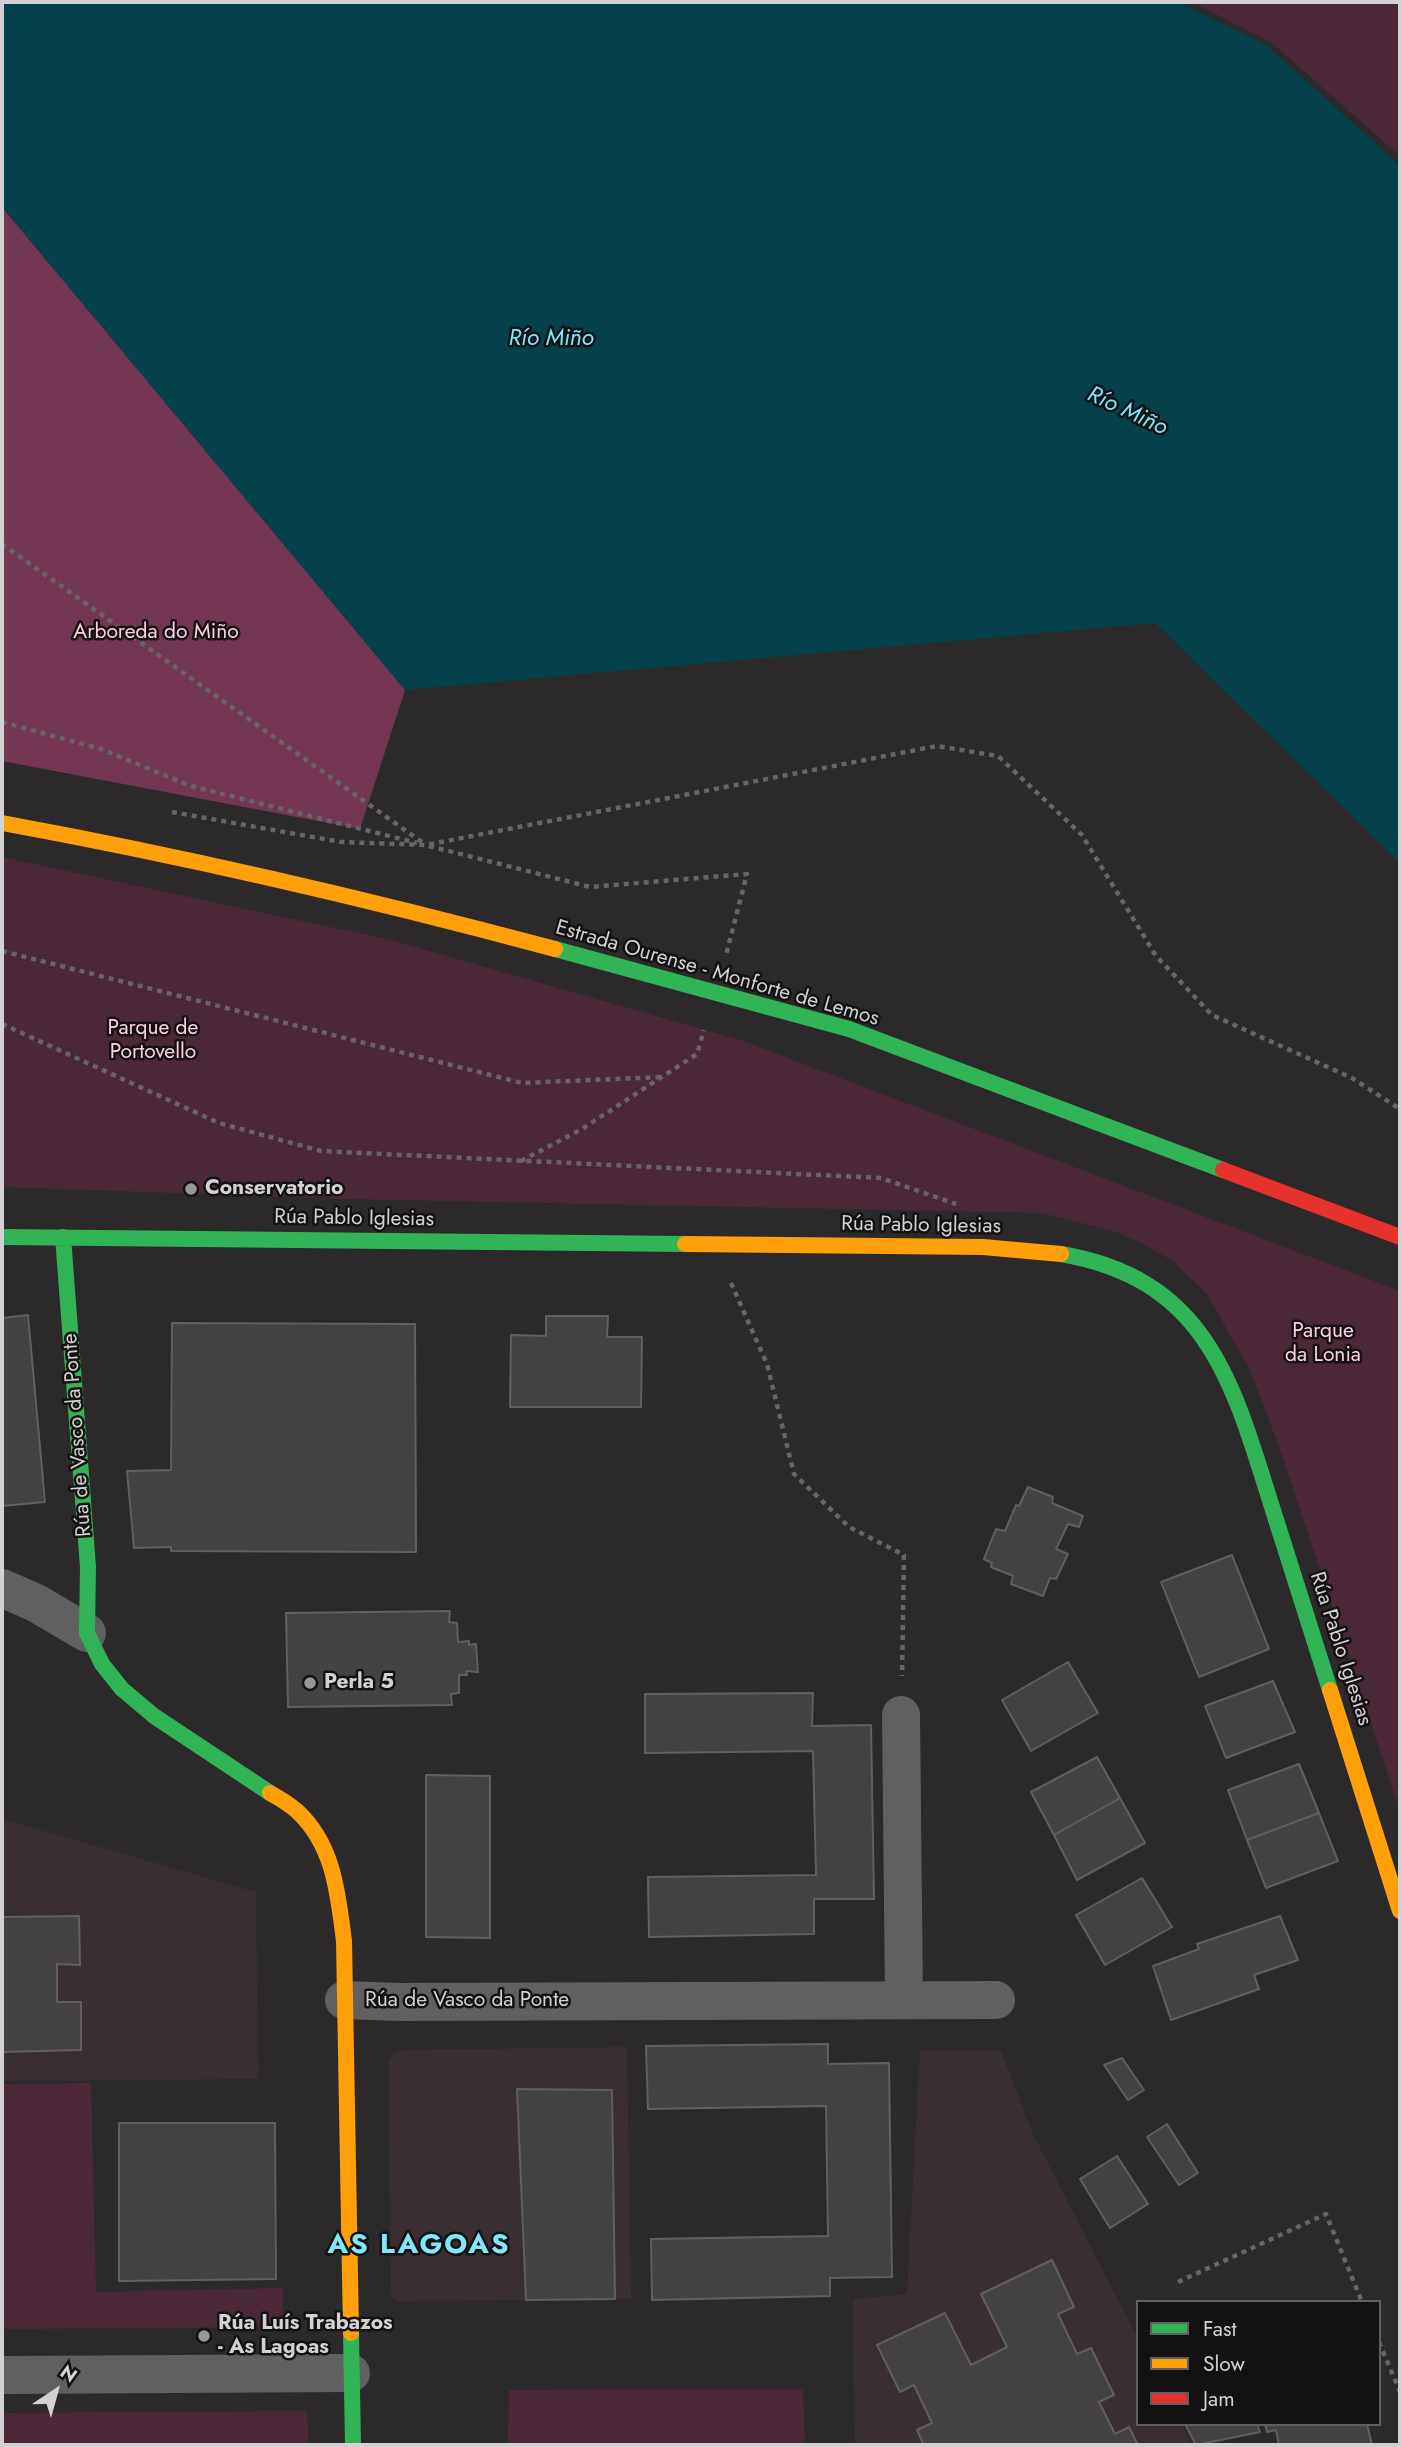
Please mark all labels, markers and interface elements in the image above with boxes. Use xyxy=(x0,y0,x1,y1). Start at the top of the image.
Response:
water label: Río Miño xyxy=(508,325,594,353)
water label: Río Miño xyxy=(1083,381,1171,443)
park label: Arboreda do Miño xyxy=(73,620,239,646)
street label: Estrada Ourense - Monforte de Lemos xyxy=(552,916,882,1032)
park label: Parque de Portovello xyxy=(108,1016,198,1066)
place label: Conservatorio xyxy=(205,1176,343,1202)
marker: Conservatorio xyxy=(183,1181,199,1197)
street label: Rúa Pablo Iglesias xyxy=(274,1205,434,1233)
street label: Rúa Pablo Iglesias xyxy=(841,1212,1001,1240)
park label: Parque da Lonia xyxy=(1285,1319,1361,1369)
street label: Rúa de Vasco da Ponte xyxy=(58,1332,98,1538)
street label: Rúa Pablo Iglesias xyxy=(1303,1569,1377,1729)
place label: Perla 5 xyxy=(324,1670,394,1696)
marker: Perla 5 xyxy=(302,1675,318,1691)
street label: Rúa de Vasco da Ponte xyxy=(365,1988,569,2014)
district label: AS LAGOAS xyxy=(329,2229,509,2263)
legend xyxy=(1136,2300,1381,2426)
place label: Rúa Luís Trabazos - As Lagoas xyxy=(218,2311,393,2361)
text: Fast xyxy=(1203,2314,1236,2344)
marker: Rúa Luís Trabazos - As Lagoas xyxy=(196,2328,212,2344)
text: Slow xyxy=(1203,2349,1245,2379)
north arrow xyxy=(21,2356,91,2426)
text: N xyxy=(55,2358,83,2389)
text: Jam xyxy=(1203,2384,1235,2414)

